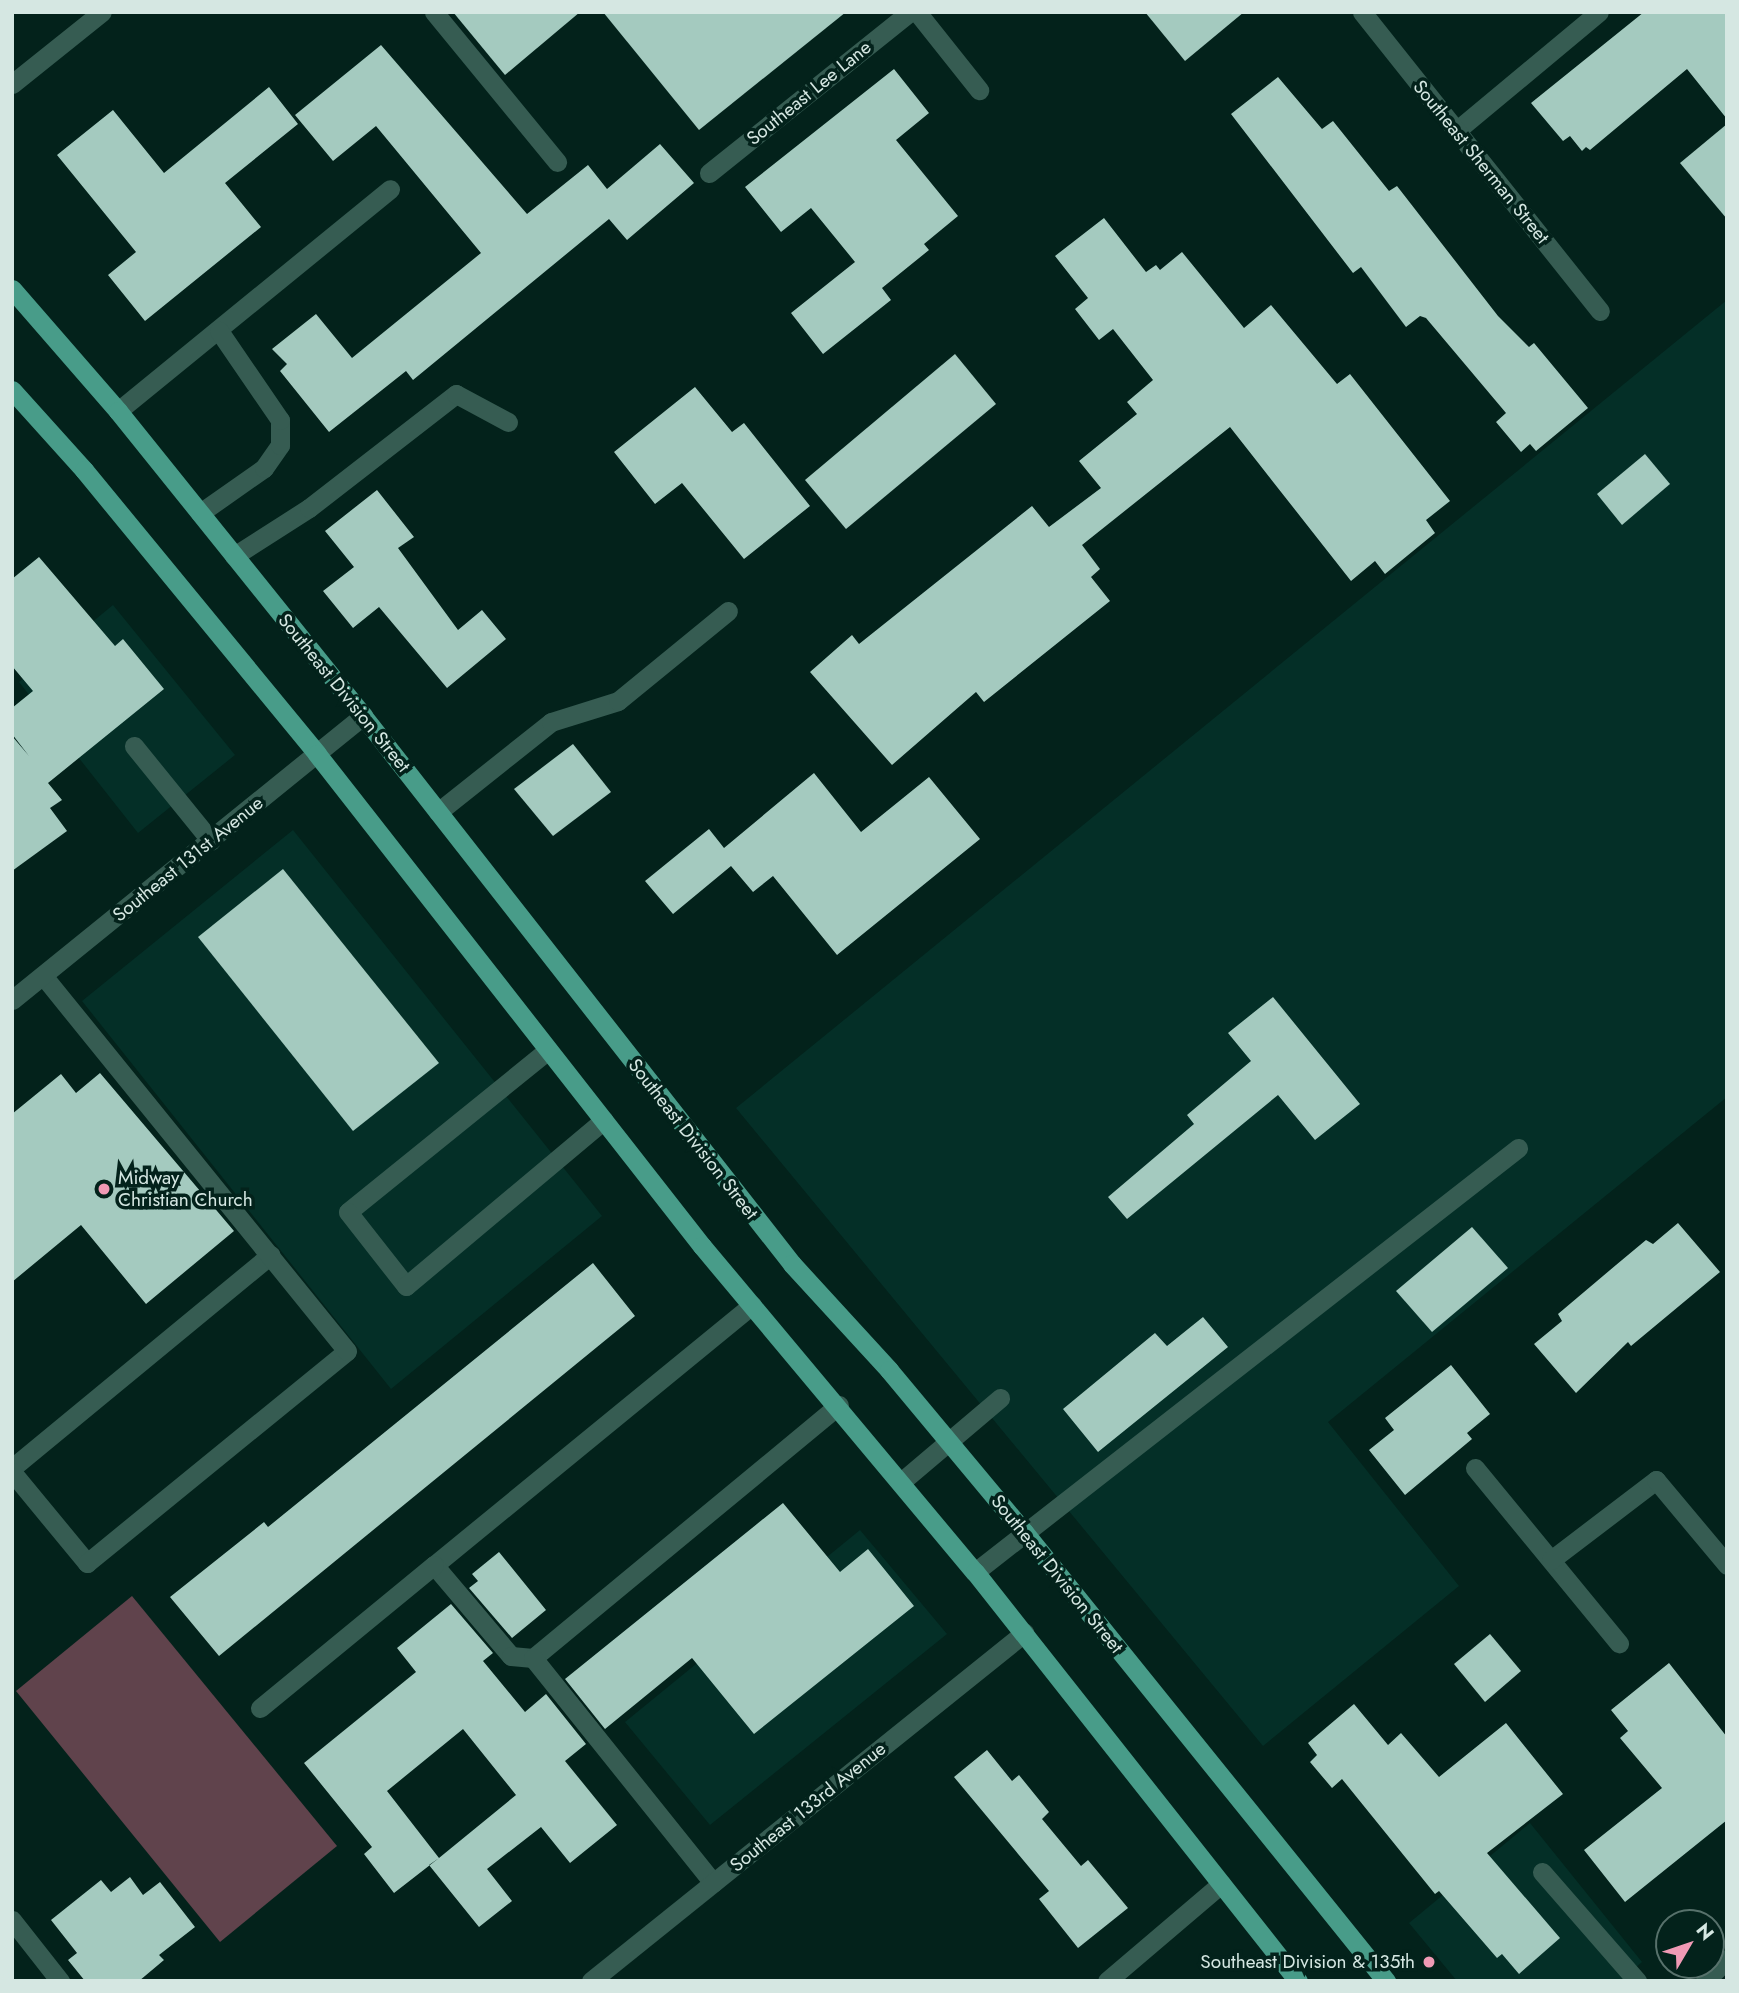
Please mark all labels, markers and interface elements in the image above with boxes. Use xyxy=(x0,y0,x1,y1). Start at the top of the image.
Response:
street label: Southeast Lee Lane xyxy=(742,36,876,150)
street label: Southeast Sherman Street xyxy=(1408,76,1554,248)
street label: Southeast Division Street xyxy=(273,609,415,777)
street label: Southeast 131st Avenue xyxy=(108,791,268,927)
street label: Southeast Division Street xyxy=(623,1054,763,1224)
place label: Midway Christian Church xyxy=(118,1167,253,1211)
marker: Midway Christian Church xyxy=(96,1181,112,1197)
street label: Southeast Division Street xyxy=(986,1490,1128,1658)
street label: Southeast 133rd Avenue xyxy=(726,1737,890,1877)
north arrow xyxy=(1655,1909,1725,1979)
text: N xyxy=(1690,1917,1720,1946)
place label: Southeast Division & 135th xyxy=(1200,1951,1415,1973)
marker: Southeast Division & 135th xyxy=(1421,1954,1437,1970)

